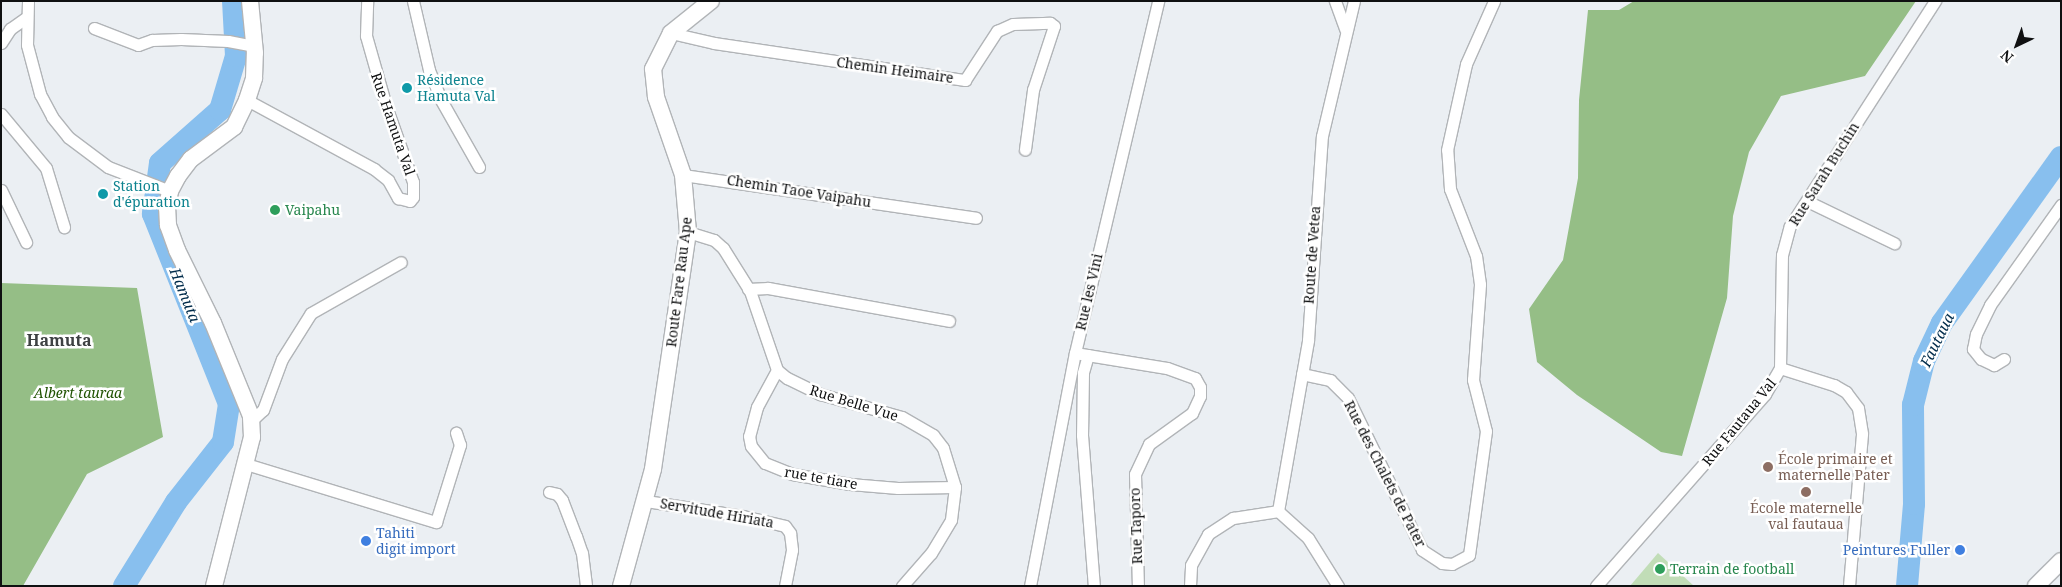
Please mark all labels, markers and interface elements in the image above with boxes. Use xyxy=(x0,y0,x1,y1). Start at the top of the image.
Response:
north arrow xyxy=(1992,20,2042,70)
text: N xyxy=(1996,46,2017,67)
street label: Chemin Heimaire xyxy=(835,53,955,87)
street label: Rue Hamuta Val xyxy=(368,70,418,178)
place label: Résidence Hamuta Val xyxy=(417,72,495,104)
marker: Résidence Hamuta Val xyxy=(401,82,413,94)
street label: Rue Sarah Buchin xyxy=(1785,119,1863,229)
street label: Chemin Taoe Vaipahu xyxy=(726,171,872,211)
place label: Station d'épuration xyxy=(113,178,190,210)
marker: Station d'épuration xyxy=(97,188,109,200)
place label: Vaipahu xyxy=(285,202,340,218)
marker: Vaipahu xyxy=(269,204,281,216)
street label: Route de Vetea xyxy=(1300,205,1324,305)
street label: Route Fare Rau Ape xyxy=(663,216,695,348)
street label: Rue les Vini xyxy=(1072,252,1106,332)
water label: Hamuta xyxy=(166,265,204,325)
water label: Fautaua xyxy=(1916,310,1958,370)
district label: Hamuta xyxy=(26,330,92,350)
street label: Rue Fautaua Val xyxy=(1699,375,1779,469)
street label: Rue Belle Vue xyxy=(808,382,900,424)
park label: Albert tauraa xyxy=(34,385,122,401)
street label: Rue des Chalets de Pater xyxy=(1341,398,1429,550)
place label: École primaire et maternelle Pater xyxy=(1778,451,1893,484)
marker: École primaire et maternelle Pater xyxy=(1762,461,1774,473)
street label: rue te tiare xyxy=(783,463,859,493)
marker: École maternelle val fautaua xyxy=(1800,486,1812,498)
street label: Rue Taporo xyxy=(1126,487,1146,565)
street label: Servitude Hiriata xyxy=(659,495,775,531)
place label: École maternelle val fautaua xyxy=(1750,500,1862,532)
place label: Tahiti digit import xyxy=(376,525,456,558)
marker: Tahiti digit import xyxy=(360,535,372,547)
place label: Peintures Fuller xyxy=(1843,542,1950,558)
marker: Peintures Fuller xyxy=(1954,544,1966,556)
place label: Terrain de football xyxy=(1670,561,1794,577)
marker: Terrain de football xyxy=(1654,563,1666,575)

